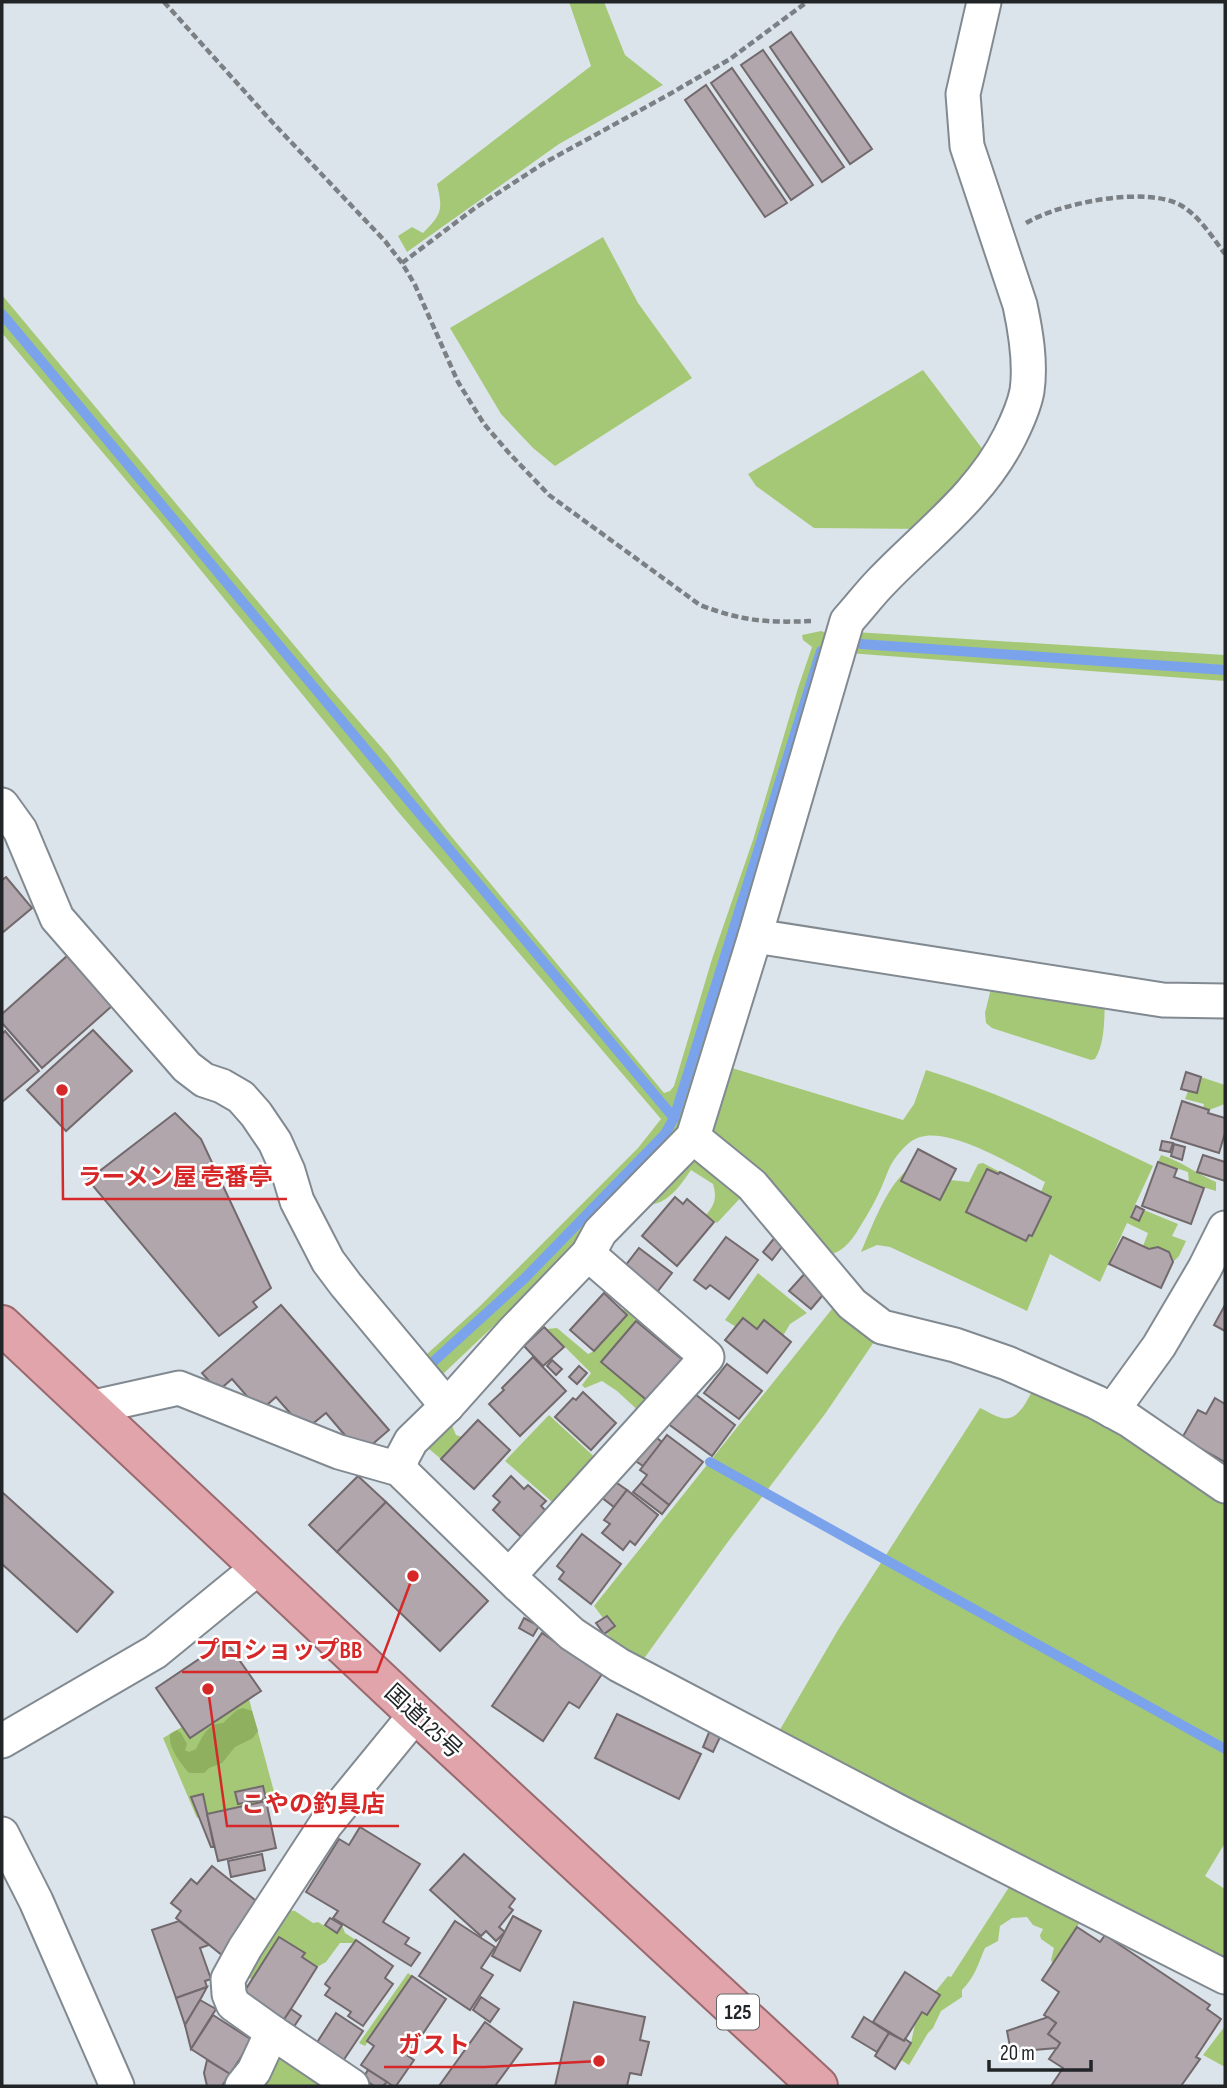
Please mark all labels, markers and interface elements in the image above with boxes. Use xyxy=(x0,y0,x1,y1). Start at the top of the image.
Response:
callout: ラーメン屋 壱番亭 xyxy=(63,1154,287,1199)
text: ラーメン屋 壱番亭 xyxy=(78,1163,272,1192)
callout: プロショップBB xyxy=(182,1627,377,1672)
text: プロショップBB xyxy=(196,1636,362,1665)
street label: 国道125号 xyxy=(379,1679,468,1765)
callout: こやの釣具店 xyxy=(227,1781,399,1826)
text: こやの釣具店 xyxy=(241,1790,385,1819)
road number: 125 xyxy=(717,1994,759,2030)
callout: ガスト xyxy=(384,2022,484,2067)
scale bar xyxy=(989,2028,1090,2072)
text: ガスト xyxy=(398,2031,470,2060)
text: 20 m xyxy=(1000,2041,1035,2066)

